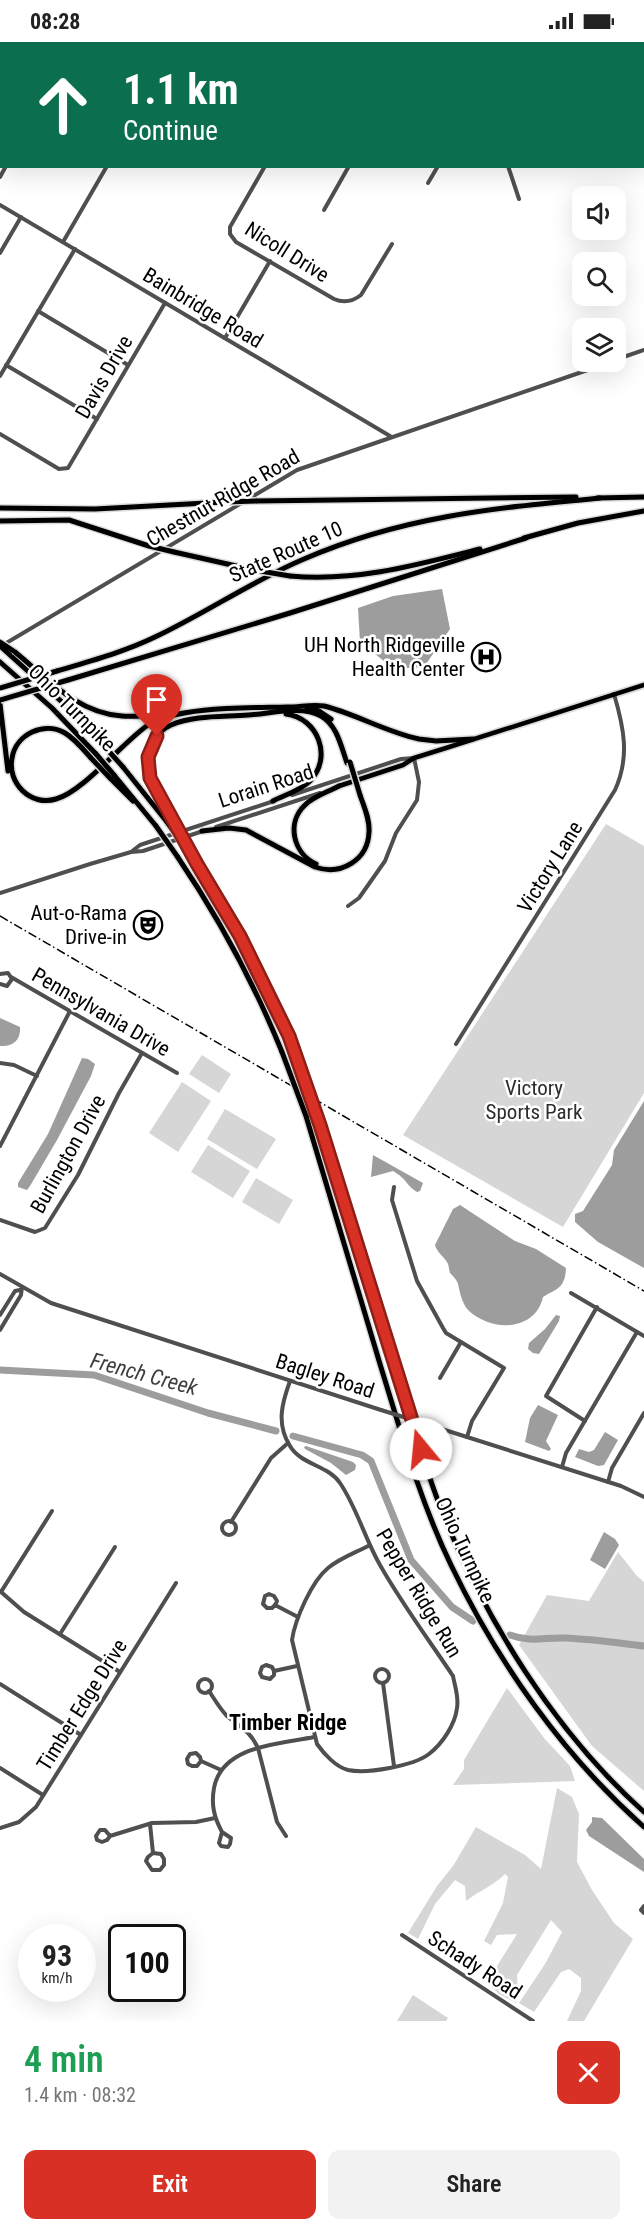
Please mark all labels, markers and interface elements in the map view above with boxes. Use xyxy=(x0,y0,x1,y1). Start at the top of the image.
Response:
text: 08:28 xyxy=(30,9,81,34)
text: 1.1 km xyxy=(123,65,239,114)
icon: ahead xyxy=(24,66,102,144)
text: Continue xyxy=(123,115,218,147)
map controls xyxy=(572,186,626,372)
button: sound xyxy=(572,186,626,240)
street label: Nicoll Drive xyxy=(241,217,334,287)
button: search xyxy=(572,252,626,306)
street label: Bainbridge Road xyxy=(139,263,267,353)
button: layers xyxy=(572,318,626,372)
street label: Davis Drive xyxy=(71,331,137,423)
street label: Chestnut Ridge Road xyxy=(142,444,304,552)
street label: State Route 10 xyxy=(226,516,346,588)
place label: UH North Ridgeville Health Center xyxy=(304,633,465,681)
hospital icon: UH North Ridgeville Health Center xyxy=(470,641,502,673)
street label: Ohio Turnpike xyxy=(23,659,121,757)
pin xyxy=(131,674,182,736)
icon: arrive xyxy=(140,683,173,716)
street label: Lorain Road xyxy=(215,759,317,813)
street label: Victory Lane xyxy=(513,817,588,917)
place label: Aut-o-Rama Drive-in xyxy=(31,901,127,949)
theatre icon: Aut-o-Rama Drive-in xyxy=(132,909,164,941)
street label: Pennsylvania Drive xyxy=(28,963,174,1061)
park label: Victory Sports Park xyxy=(486,1076,583,1124)
street label: Burlington Drive xyxy=(26,1090,110,1217)
water label: French Creek xyxy=(88,1348,201,1400)
street label: Bagley Road xyxy=(273,1349,377,1403)
position arrow xyxy=(389,1417,453,1481)
street label: Ohio Turnpike xyxy=(430,1493,500,1607)
street label: Pepper Ridge Run xyxy=(371,1524,467,1662)
street label: Timber Edge Drive xyxy=(32,1635,132,1775)
district label: Timber Ridge xyxy=(229,1710,347,1735)
speed limit sign: 100 xyxy=(108,1924,186,2002)
street label: Schady Road xyxy=(424,1926,526,2004)
text: 93 xyxy=(42,1938,72,1973)
text: km/h xyxy=(42,1969,72,1987)
text: 4 min xyxy=(24,2039,104,2081)
button: close xyxy=(557,2041,620,2104)
text: 1.4 km · 08:32 xyxy=(24,2083,136,2107)
button: Exit xyxy=(24,2150,316,2219)
button: Share xyxy=(328,2150,620,2219)

